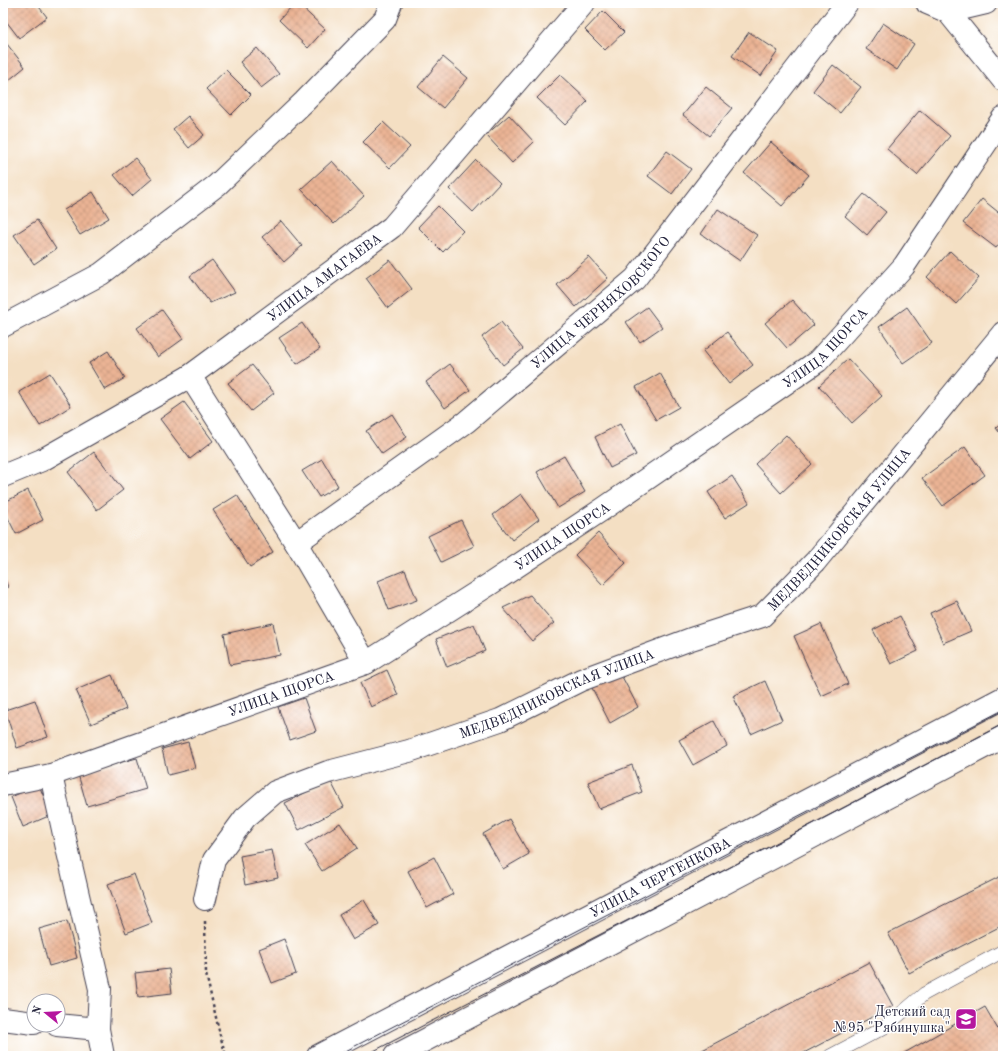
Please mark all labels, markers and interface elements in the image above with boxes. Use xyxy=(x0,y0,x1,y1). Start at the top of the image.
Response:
street label: УЛИЦА АМАГАЕВА xyxy=(265,231,385,325)
street label: УЛИЦА ЧЕРНЯХОВСКОГО xyxy=(529,234,673,372)
street label: УЛИЦА ЩОРСА xyxy=(780,305,871,391)
street label: МЕДВЕДНИКОВСКАЯ УЛИЦА xyxy=(765,445,914,614)
street label: УЛИЦА ЩОРСА xyxy=(512,500,613,574)
street label: МЕДВЕДНИКОВСКАЯ УЛИЦА xyxy=(458,647,657,741)
street label: УЛИЦА ЩОРСА xyxy=(226,669,336,719)
street label: УЛИЦА ЧЕРТЕНКОВА xyxy=(588,835,734,921)
north arrow xyxy=(26,993,66,1033)
text: N xyxy=(31,1004,45,1016)
place label: Детский сад №95 "Рябинушка" xyxy=(833,1005,950,1035)
school or university icon: Детский сад №95 "Рябинушка" xyxy=(953,1006,979,1032)

